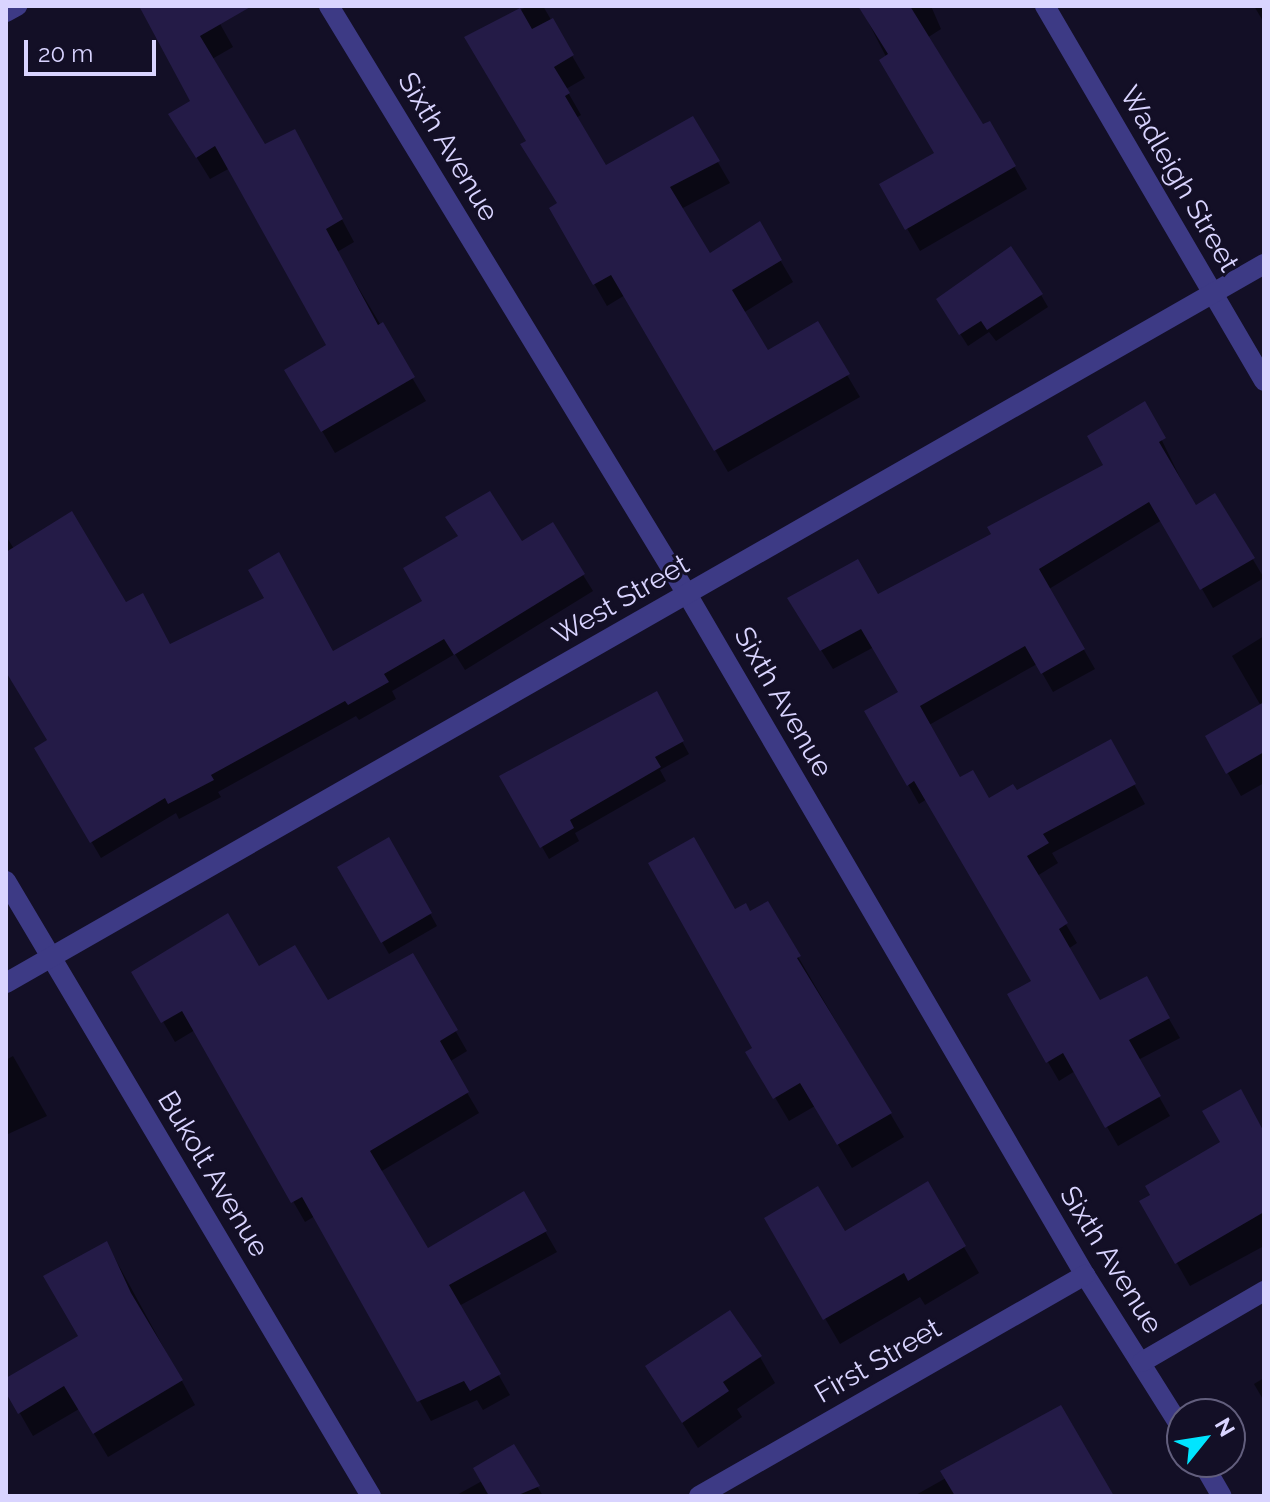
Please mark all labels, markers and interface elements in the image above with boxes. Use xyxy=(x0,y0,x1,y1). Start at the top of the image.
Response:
scale bar xyxy=(28,24,160,74)
text: 20 m xyxy=(38,39,93,68)
street label: Sixth Avenue xyxy=(390,66,506,228)
street label: Wadleigh Street xyxy=(1112,80,1246,278)
street label: West Street xyxy=(547,548,695,652)
street label: Sixth Avenue xyxy=(726,621,840,783)
street label: Bukolt Avenue xyxy=(150,1085,276,1263)
street label: Sixth Avenue xyxy=(1052,1180,1170,1340)
street label: First Street xyxy=(809,1311,947,1411)
north arrow xyxy=(1166,1398,1246,1478)
text: N xyxy=(1210,1413,1241,1441)

